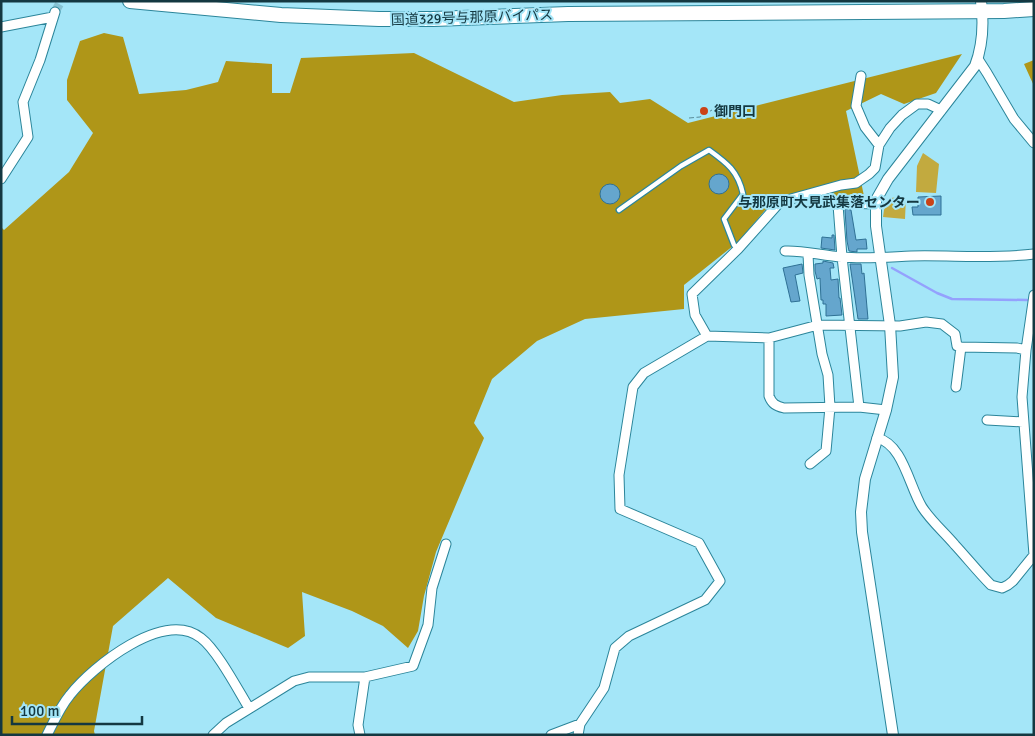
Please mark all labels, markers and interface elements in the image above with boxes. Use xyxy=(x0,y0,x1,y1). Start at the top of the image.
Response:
street label: 国道329号与那原バイパス xyxy=(391,6,553,29)
place label: 御門口 xyxy=(714,103,756,120)
marker: 御門口 xyxy=(698,105,710,117)
place label: 与那原町大見武集落センター xyxy=(738,194,920,211)
marker: 与那原町大見武集落センター xyxy=(924,196,936,208)
scale bar xyxy=(12,694,142,726)
text: 100 m xyxy=(20,702,60,720)

